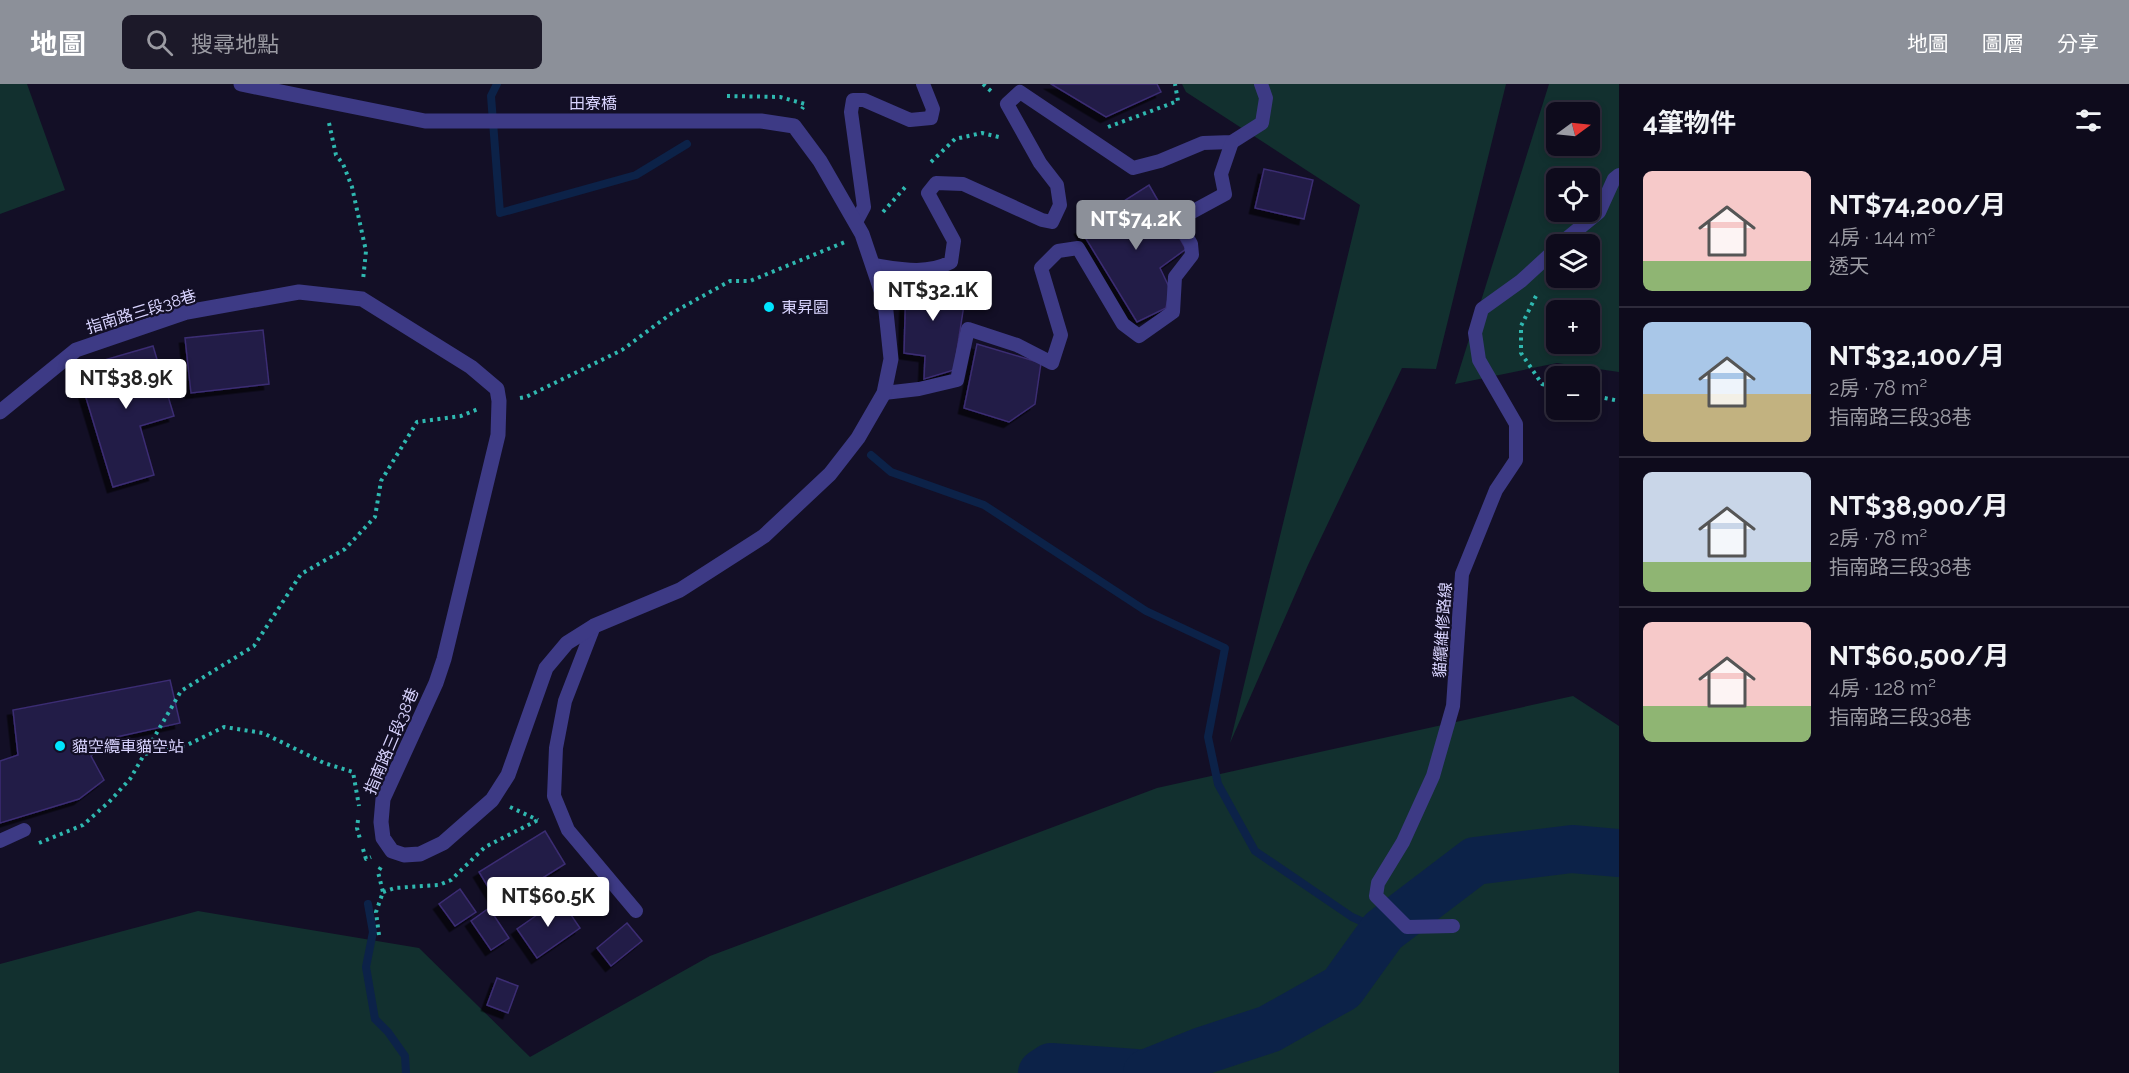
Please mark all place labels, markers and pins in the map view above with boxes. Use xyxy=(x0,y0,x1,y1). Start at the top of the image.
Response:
pin: NT$74.2K xyxy=(1074,200,1198,251)
pin: NT$32.1K xyxy=(871,271,995,322)
place label: 東昇園 xyxy=(781,298,829,317)
marker: 東昇園 xyxy=(762,300,776,314)
pin: NT$38.9K xyxy=(64,359,188,410)
place label: 貓空纜車貓空站 xyxy=(72,737,184,756)
marker: 貓空纜車貓空站 xyxy=(53,739,67,753)
pin: NT$60.5K xyxy=(486,877,610,928)

